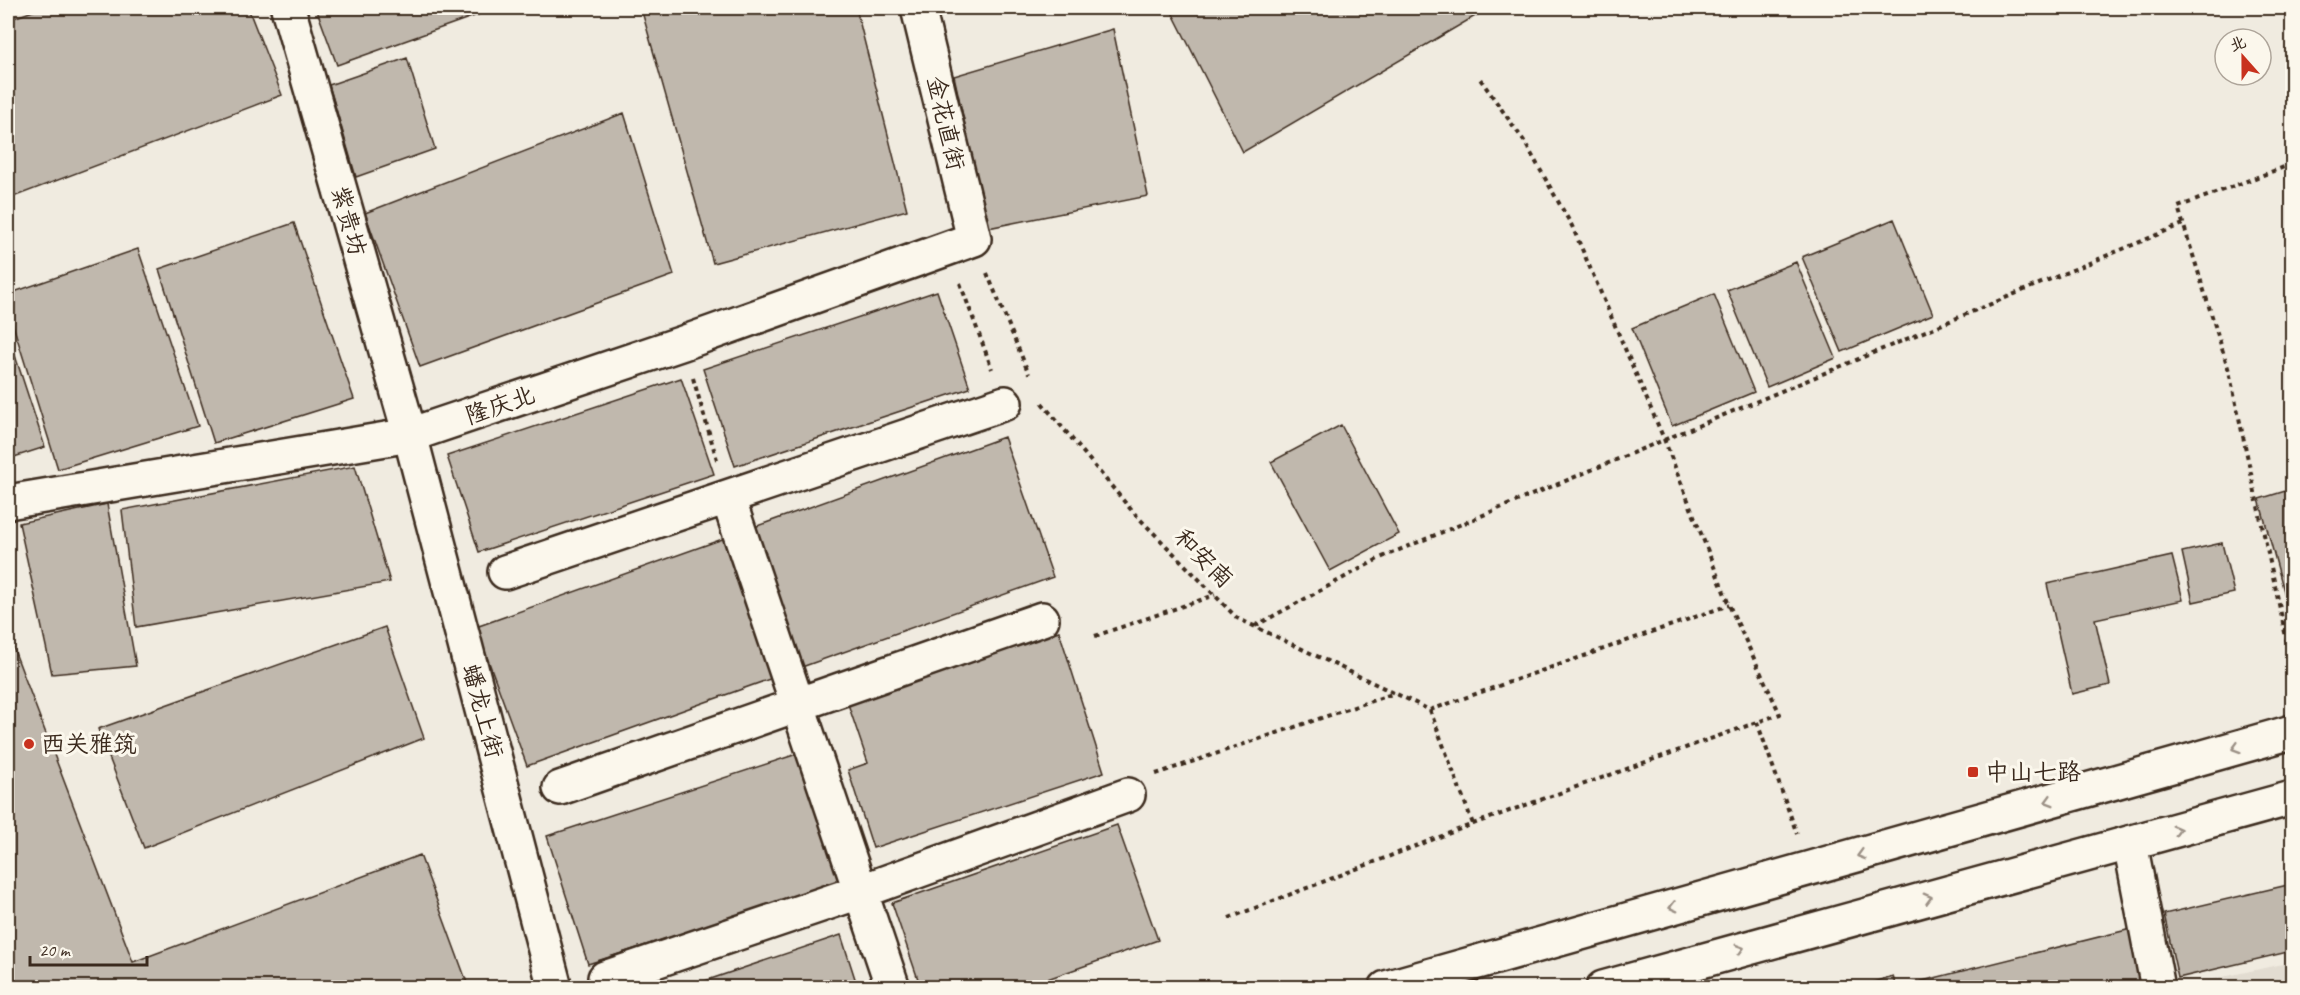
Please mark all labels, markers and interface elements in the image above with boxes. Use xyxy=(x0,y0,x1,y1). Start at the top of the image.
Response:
north arrow xyxy=(2213,27,2273,87)
text: 北 xyxy=(2227,32,2249,56)
street label: 金花直街 xyxy=(921,73,971,173)
street label: 紫贵坊 xyxy=(325,182,373,260)
street label: 隆庆北 xyxy=(461,379,539,431)
street label: 和安南 xyxy=(1168,522,1240,594)
street label: 蟠龙上街 xyxy=(456,661,510,761)
place label: 西关雅筑 xyxy=(41,729,137,759)
marker: 西关雅筑 xyxy=(22,737,36,751)
one-way arrow xyxy=(2231,741,2242,753)
place label: 中山七路 xyxy=(1985,757,2081,787)
marker: 中山七路 xyxy=(1966,765,1980,779)
one-way arrow xyxy=(2044,794,2055,806)
one-way arrow xyxy=(2171,825,2182,837)
one-way arrow xyxy=(1856,848,1867,860)
one-way arrow xyxy=(1922,893,1933,905)
one-way arrow xyxy=(1668,900,1679,912)
scale bar xyxy=(30,929,147,967)
text: 20 m xyxy=(39,939,72,961)
one-way arrow xyxy=(1735,944,1745,957)

